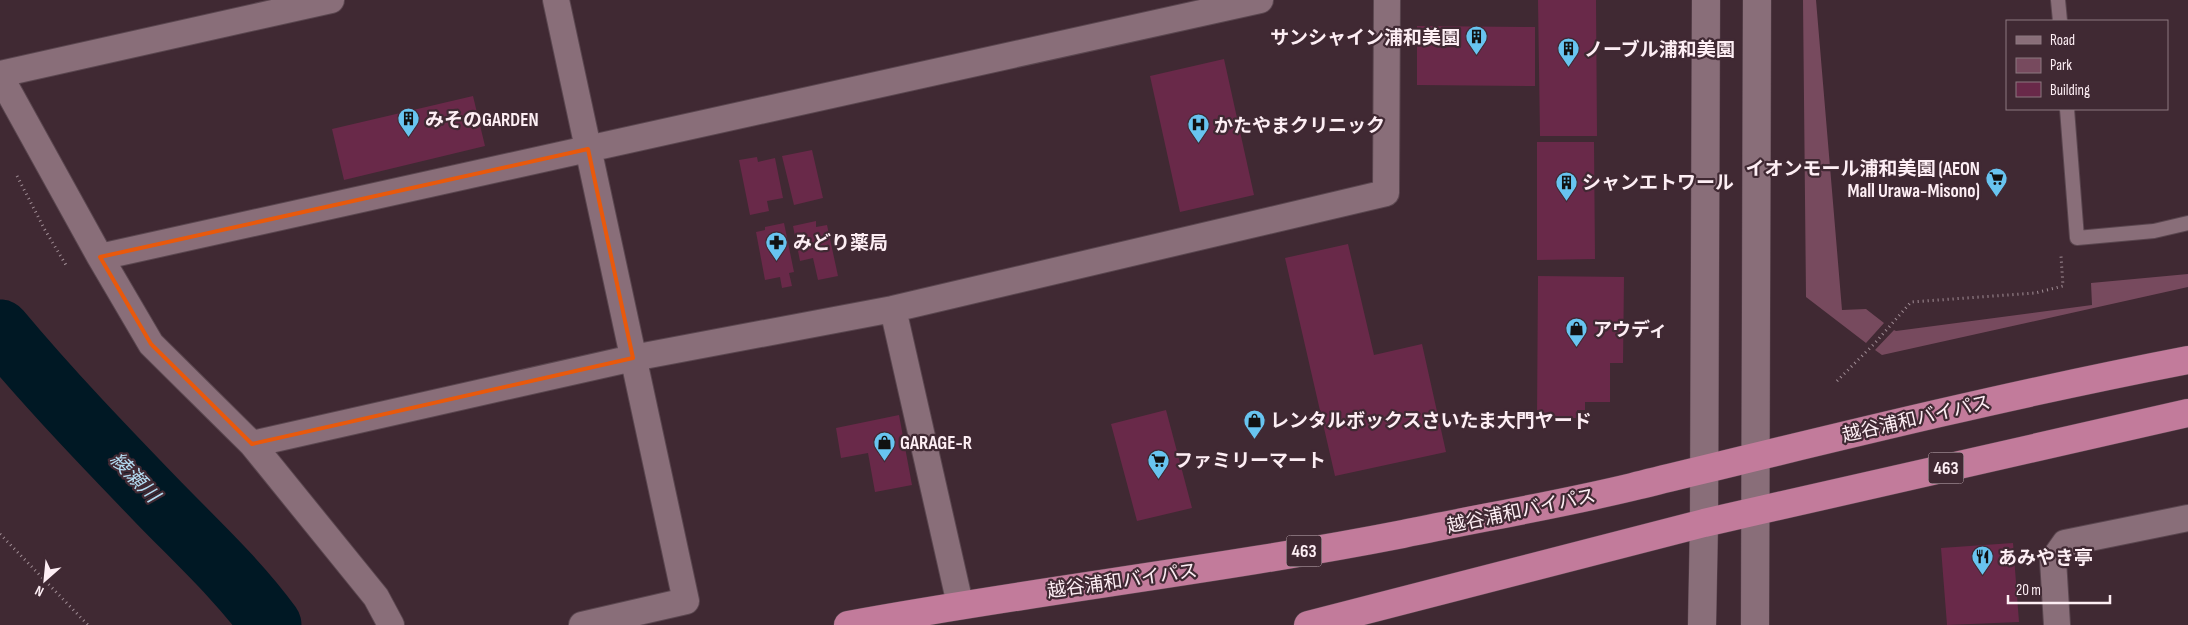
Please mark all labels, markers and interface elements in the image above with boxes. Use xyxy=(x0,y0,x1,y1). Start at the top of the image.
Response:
legend xyxy=(2006,20,2168,110)
building icon: サンシャイン浦和美園 xyxy=(1464,25,1488,56)
place label: サンシャイン浦和美園 xyxy=(1270,27,1460,50)
text: Road xyxy=(2050,31,2075,50)
building icon: ノーブル浦和美園 xyxy=(1556,37,1580,68)
place label: ノーブル浦和美園 xyxy=(1584,39,1735,62)
text: Park xyxy=(2050,56,2072,75)
text: Building xyxy=(2050,81,2090,100)
building icon: みそのGARDEN xyxy=(397,107,421,138)
place label: みそのGARDEN xyxy=(425,109,539,132)
hospital icon: かたやまクリニック xyxy=(1186,113,1210,144)
place label: かたやまクリニック xyxy=(1214,115,1385,138)
place label: イオンモール浦和美園 (AEON Mall Urawa-Misono) xyxy=(1746,158,1980,203)
supermarket icon: イオンモール浦和美園 (AEON Mall Urawa-Misono) xyxy=(1984,167,2008,198)
building icon: シャンエトワール xyxy=(1554,170,1578,201)
place label: シャンエトワール xyxy=(1582,172,1734,195)
pharmacy icon: みどり薬局 xyxy=(765,230,789,261)
place label: みどり薬局 xyxy=(793,232,888,255)
shop icon: アウディ xyxy=(1565,317,1589,348)
place label: アウディ xyxy=(1593,319,1668,342)
street label: 越谷浦和バイパス xyxy=(1840,391,1993,448)
shop icon: レンタルボックスさいたま大門ヤード xyxy=(1242,408,1266,439)
place label: レンタルボックスさいたま大門ヤード xyxy=(1270,410,1592,433)
shop icon: GARAGE-R xyxy=(872,430,896,461)
place label: GARAGE-R xyxy=(900,432,972,455)
water label: 綾瀬川 xyxy=(105,448,165,509)
supermarket icon: ファミリーマート xyxy=(1146,448,1170,479)
place label: ファミリーマート xyxy=(1174,450,1326,473)
road number: 463 xyxy=(1928,452,1964,483)
street label: 越谷浦和バイパス xyxy=(1445,484,1598,538)
road number: 463 xyxy=(1286,536,1322,566)
restaurant icon: あみやき亭 xyxy=(1970,545,1994,576)
place label: あみやき亭 xyxy=(1998,547,2093,570)
north arrow xyxy=(20,555,70,605)
street label: 越谷浦和バイパス xyxy=(1046,560,1199,603)
scale bar xyxy=(2008,572,2110,604)
text: 20 m xyxy=(2016,581,2041,600)
text: N xyxy=(32,582,47,600)

